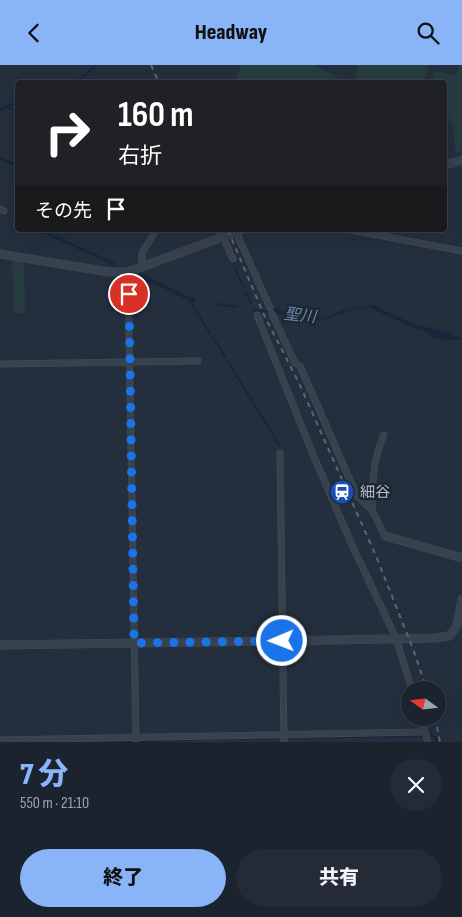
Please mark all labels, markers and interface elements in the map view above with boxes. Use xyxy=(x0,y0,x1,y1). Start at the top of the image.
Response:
icon: back xyxy=(20,19,48,47)
text: Headway xyxy=(195,19,267,46)
icon: search xyxy=(414,19,442,47)
text: 160 m xyxy=(118,94,194,137)
icon: right xyxy=(35,100,100,165)
text: 右折 xyxy=(118,143,162,170)
icon: arrive xyxy=(102,195,130,223)
text: その先 xyxy=(35,200,92,223)
pin xyxy=(108,273,150,315)
icon: arrive xyxy=(115,280,143,308)
water label: 聖川 xyxy=(283,305,319,327)
station icon: 細谷 xyxy=(329,479,355,505)
place label: 細谷 xyxy=(360,483,390,502)
position arrow xyxy=(255,614,307,666)
north arrow xyxy=(401,681,446,726)
map controls xyxy=(401,681,446,726)
text: 7 分 xyxy=(20,757,68,793)
button: close xyxy=(390,759,442,811)
text: 550 m · 21:10 xyxy=(20,794,89,813)
button: 終了 xyxy=(20,849,226,907)
button: 共有 xyxy=(236,849,442,907)

